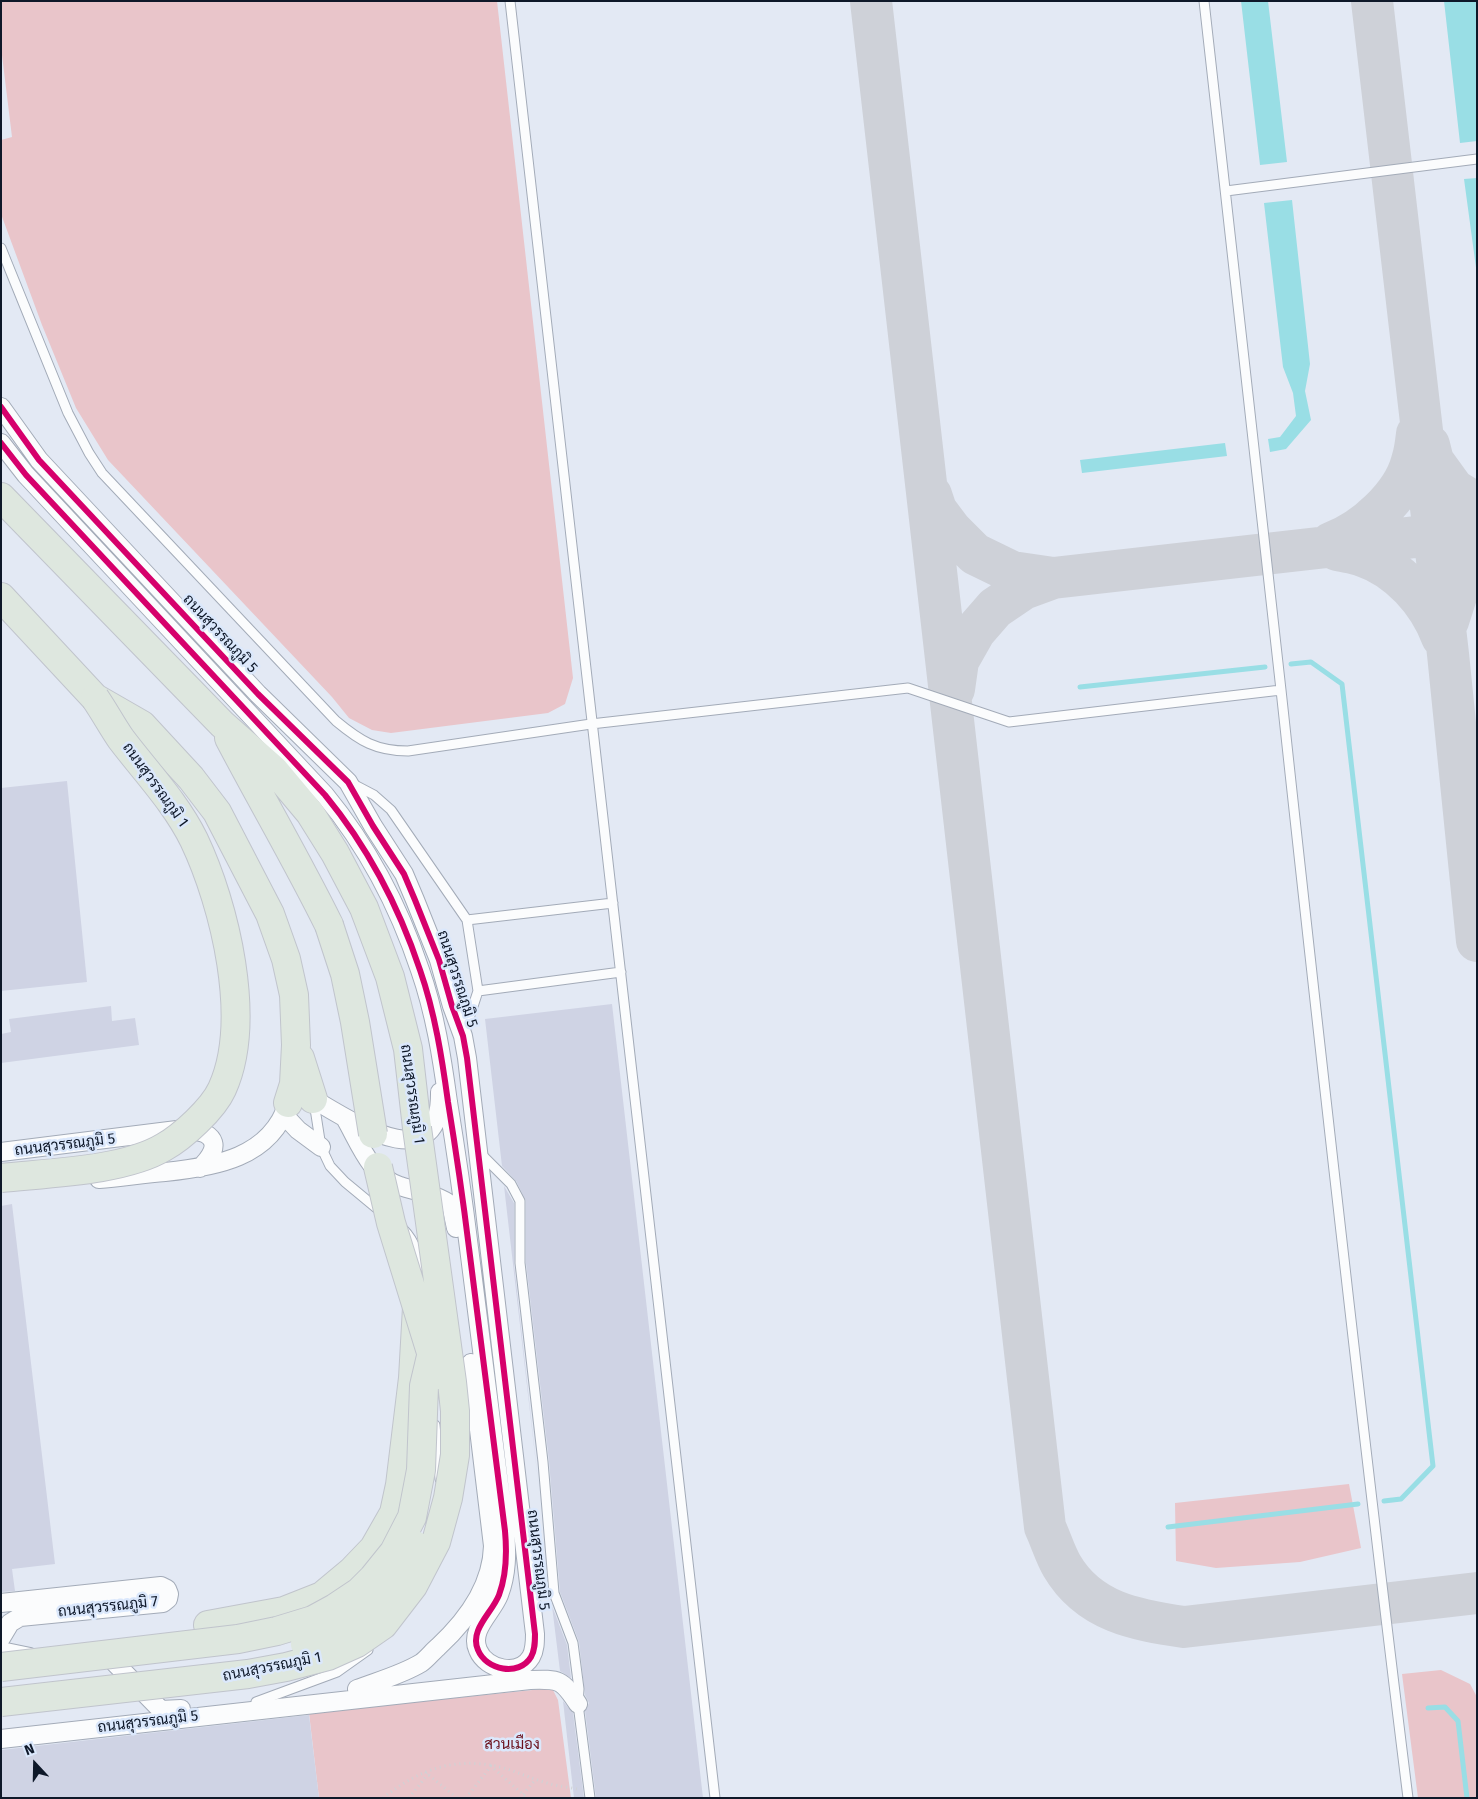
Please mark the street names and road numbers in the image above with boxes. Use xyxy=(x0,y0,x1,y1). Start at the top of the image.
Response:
street label: ถนนสุวรรณภูมิ 5 xyxy=(179,591,261,677)
street label: ถนนสุวรรณภูมิ 1 xyxy=(118,739,192,831)
street label: ถนนสุวรรณภูมิ 5 xyxy=(433,928,481,1030)
street label: ถนนสุวรรณภูมิ 1 xyxy=(396,1043,428,1145)
street label: ถนนสุวรรณภูมิ 5 xyxy=(14,1130,116,1160)
street label: ถนนสุวรรณภูมิ 5 xyxy=(523,1509,553,1611)
street label: ถนนสุวรรณภูมิ 7 xyxy=(57,1593,159,1621)
street label: ถนนสุวรรณภูมิ 1 xyxy=(221,1649,323,1685)
street label: ถนนสุวรรณภูมิ 5 xyxy=(97,1707,199,1737)

